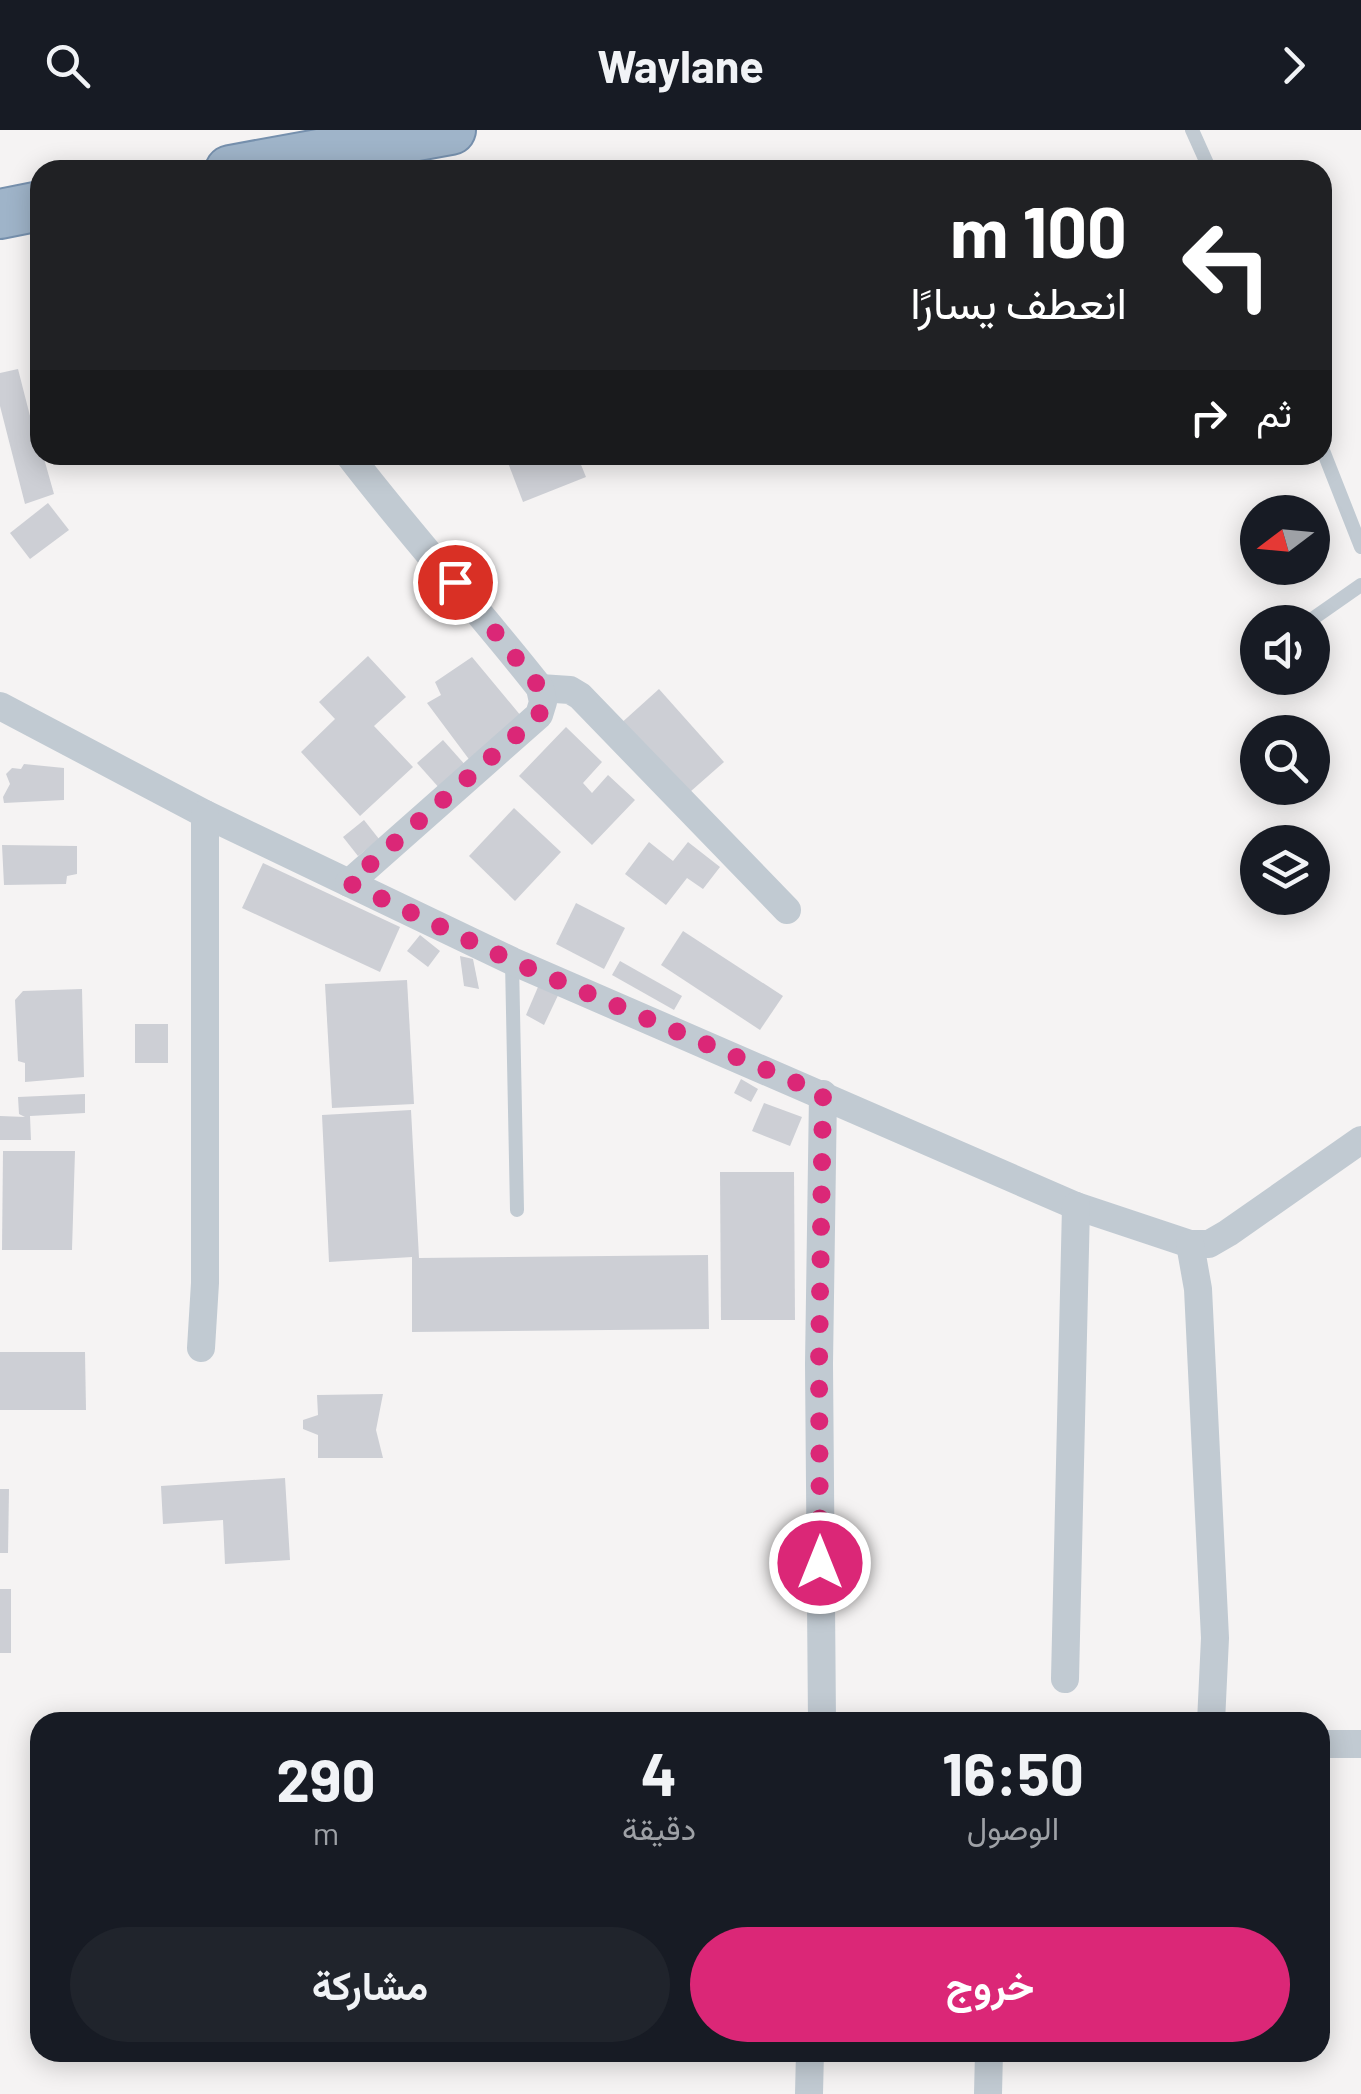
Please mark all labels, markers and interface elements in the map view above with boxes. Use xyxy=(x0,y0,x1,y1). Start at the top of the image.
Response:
icon: search xyxy=(40,38,95,93)
text: Waylane xyxy=(597,38,764,92)
icon: forward xyxy=(1266,38,1321,93)
text: 100 m xyxy=(950,188,1127,272)
icon: left xyxy=(1162,200,1292,330)
text: انعطف يسارًا xyxy=(910,274,1127,328)
text: ثم xyxy=(1256,389,1292,435)
icon: right xyxy=(1181,390,1236,445)
north arrow xyxy=(1240,495,1330,585)
map controls xyxy=(1240,495,1330,915)
pin xyxy=(413,540,498,625)
icon: arrive xyxy=(428,555,483,610)
button: sound xyxy=(1240,605,1330,695)
button: search xyxy=(1240,715,1330,805)
button: layers xyxy=(1240,825,1330,915)
position arrow xyxy=(768,1511,872,1615)
text: 4 xyxy=(641,1736,677,1808)
text: 16:50 xyxy=(942,1736,1084,1808)
text: 290 xyxy=(276,1742,376,1814)
text: دقيقة xyxy=(622,1808,696,1846)
text: الوصول xyxy=(967,1808,1059,1846)
text: m xyxy=(313,1813,339,1851)
button: مشاركة xyxy=(70,1927,670,2042)
button: خروج xyxy=(690,1927,1290,2042)

